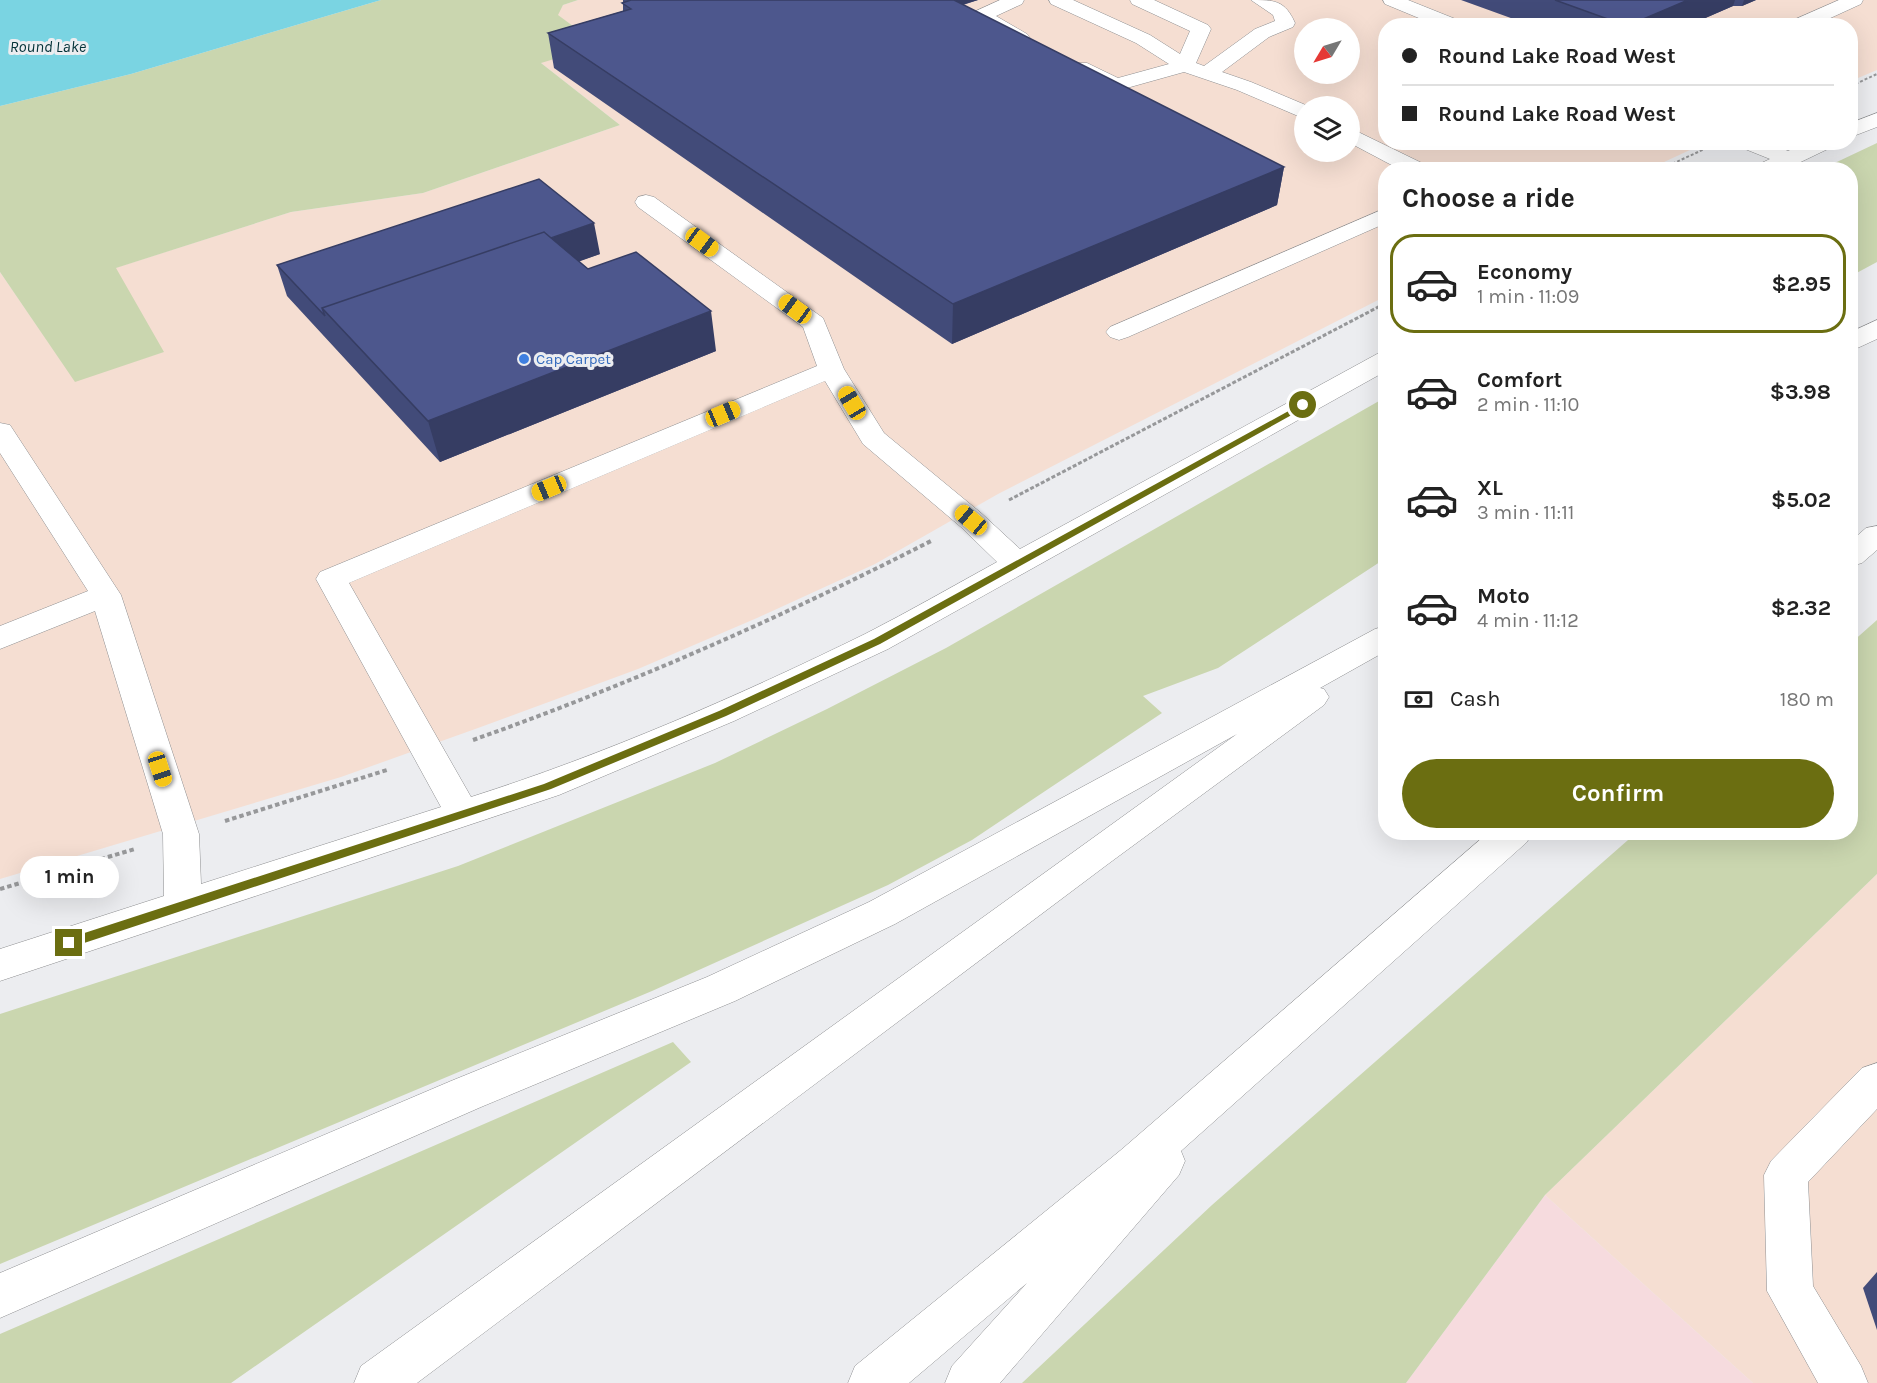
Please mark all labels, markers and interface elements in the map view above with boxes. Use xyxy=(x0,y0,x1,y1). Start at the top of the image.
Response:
north arrow xyxy=(1294,18,1360,84)
map controls xyxy=(1294,18,1360,162)
water label: Round Lake xyxy=(10,37,87,56)
text: Round Lake Road West xyxy=(1438,43,1676,69)
button: layers xyxy=(1294,96,1360,162)
text: Round Lake Road West xyxy=(1438,101,1676,127)
text: Choose a ride xyxy=(1402,182,1575,214)
car xyxy=(682,224,722,260)
icon: car xyxy=(1405,257,1459,311)
text: Economy xyxy=(1477,259,1572,285)
text: $2.95 xyxy=(1772,271,1831,297)
text: 1 min · 11:09 xyxy=(1477,285,1579,308)
car xyxy=(775,291,815,327)
place label: Cap Carpet xyxy=(536,350,611,368)
marker: Cap Carpet xyxy=(517,352,531,366)
icon: car xyxy=(1405,365,1459,419)
text: Comfort xyxy=(1477,367,1562,393)
text: $3.98 xyxy=(1770,379,1831,405)
car xyxy=(835,383,869,423)
route start xyxy=(1289,391,1316,418)
text: 2 min · 11:10 xyxy=(1477,393,1579,416)
car xyxy=(703,399,743,429)
car xyxy=(529,473,569,503)
icon: car xyxy=(1405,473,1459,527)
text: XL xyxy=(1477,475,1503,501)
text: $5.02 xyxy=(1771,487,1831,513)
text: 3 min · 11:11 xyxy=(1477,501,1574,524)
car xyxy=(951,502,991,538)
icon: car xyxy=(1405,581,1459,635)
text: Moto xyxy=(1477,583,1530,609)
text: $2.32 xyxy=(1771,595,1831,621)
text: 4 min · 11:12 xyxy=(1477,609,1579,632)
icon: cash xyxy=(1402,683,1435,716)
text: Cash xyxy=(1450,686,1500,712)
text: 180 m xyxy=(1780,688,1834,711)
car xyxy=(146,749,174,789)
button: Confirm xyxy=(1402,759,1834,828)
callout: 1 min xyxy=(20,856,118,898)
text: 1 min xyxy=(44,865,95,888)
route end xyxy=(55,929,82,956)

